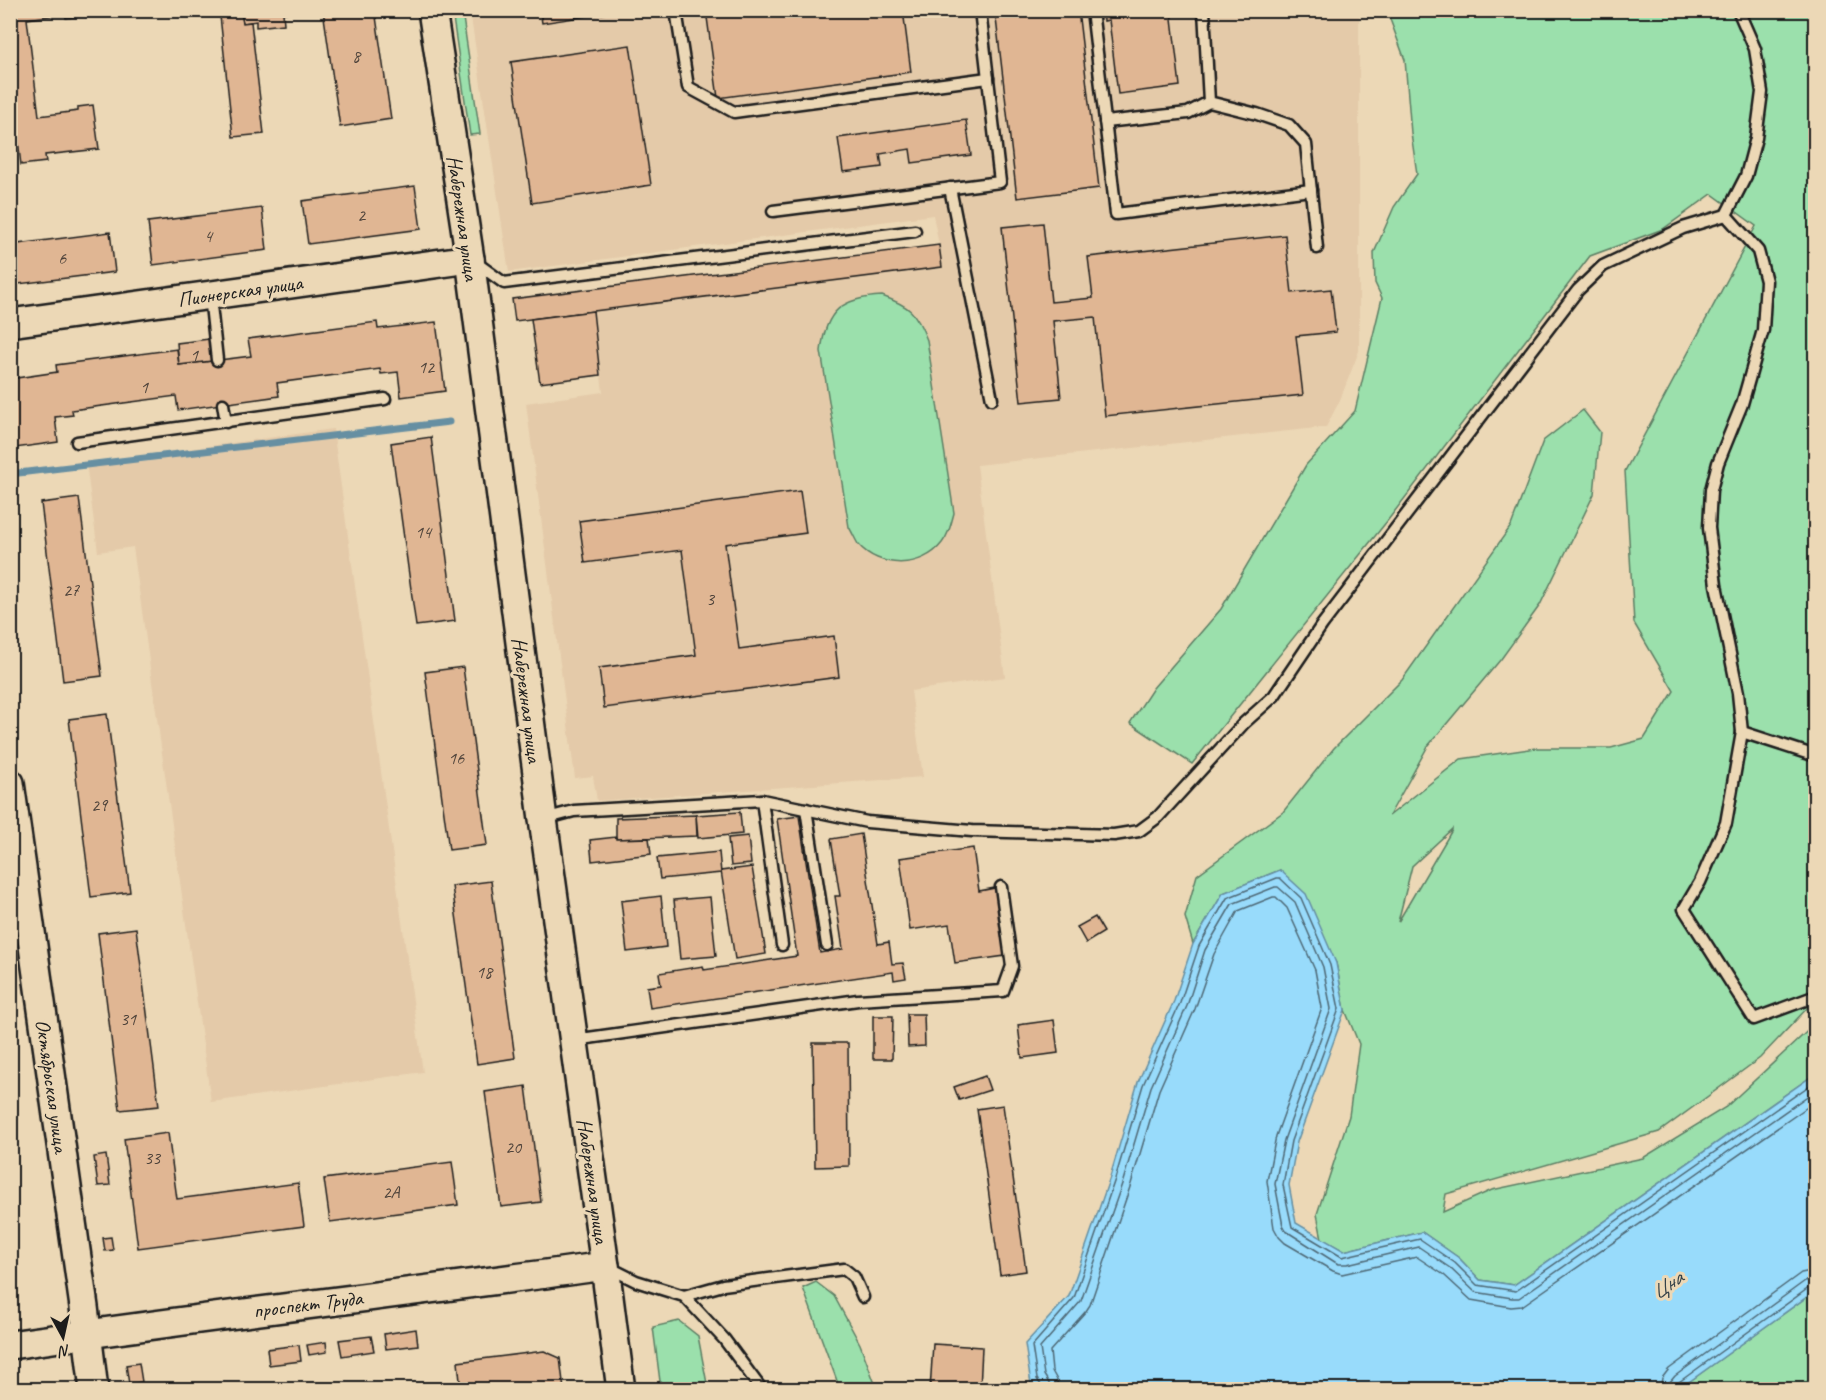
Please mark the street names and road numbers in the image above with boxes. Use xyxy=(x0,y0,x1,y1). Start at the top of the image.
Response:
street label: Набережная улица xyxy=(441,154,485,284)
street label: Пионерская улица xyxy=(176,269,306,313)
street label: Набережная улица xyxy=(506,636,548,766)
street label: Октябрьская улица xyxy=(30,1018,75,1157)
street label: Набережная улица xyxy=(571,1117,615,1247)
street label: проспект Труда xyxy=(252,1284,366,1324)

